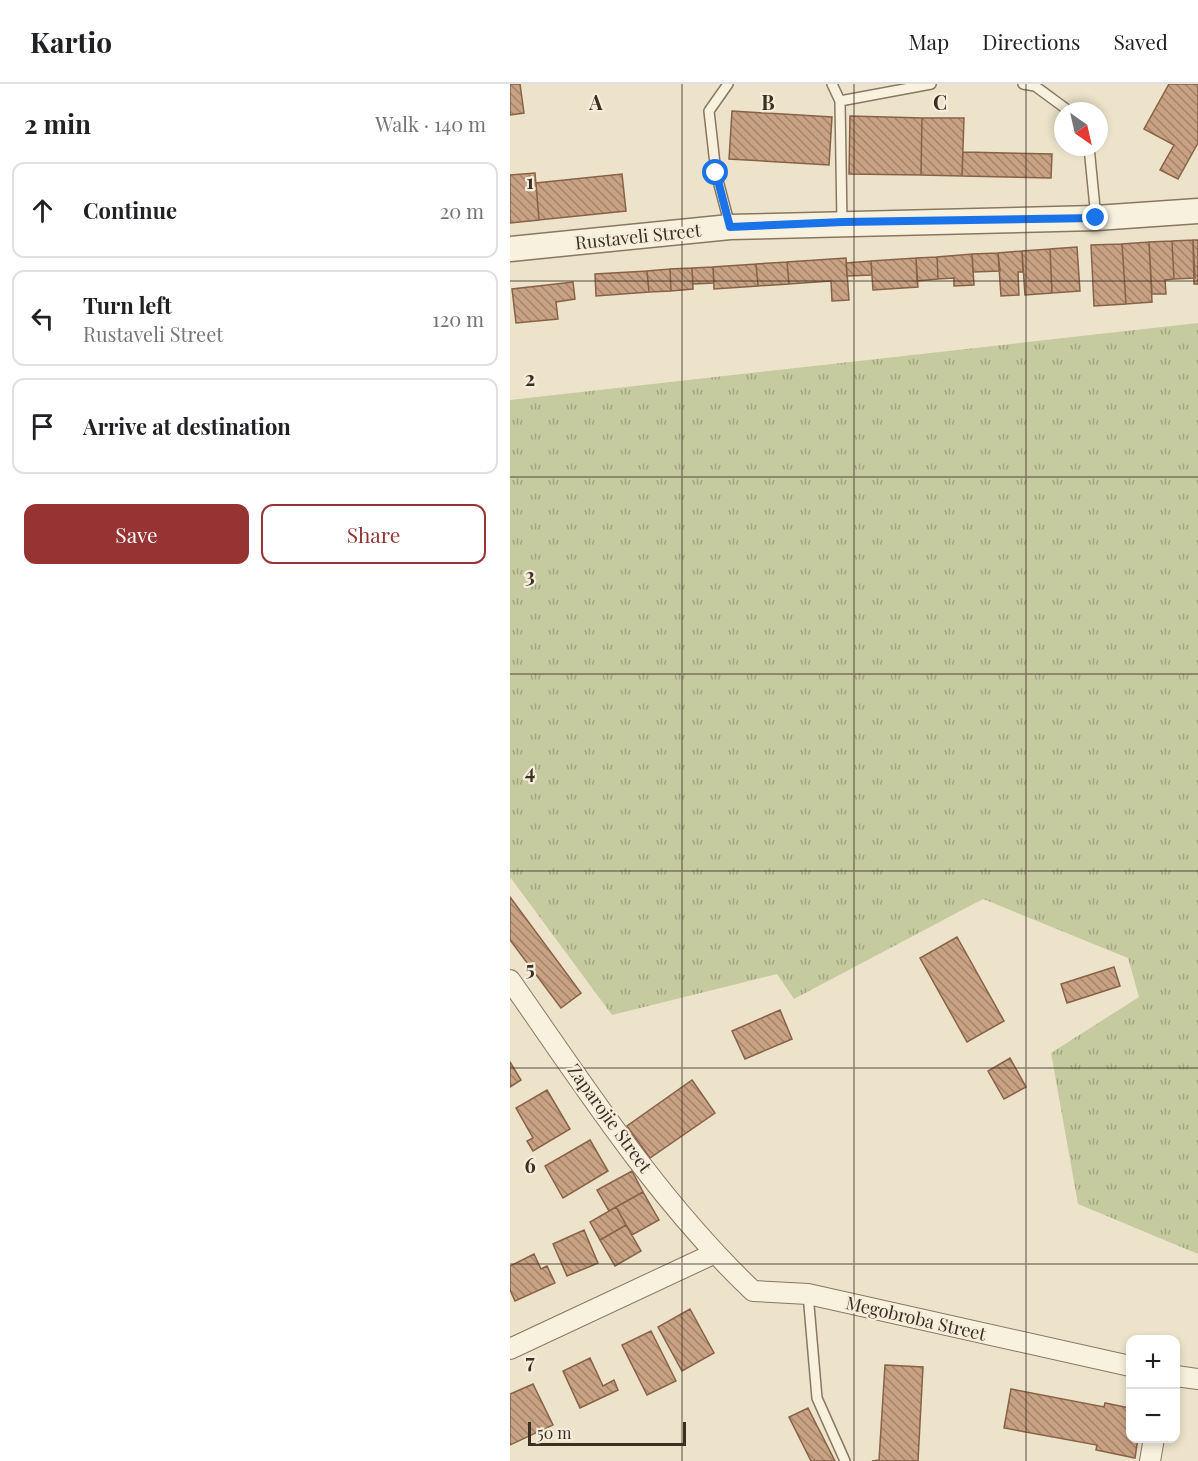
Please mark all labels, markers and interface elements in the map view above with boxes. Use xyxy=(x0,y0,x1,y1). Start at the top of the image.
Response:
text: Kartio xyxy=(30,23,112,60)
text: Map xyxy=(908,27,949,55)
text: Directions xyxy=(982,27,1080,55)
text: Saved xyxy=(1113,27,1168,55)
text: A xyxy=(588,88,603,115)
text: B xyxy=(761,88,775,115)
text: C xyxy=(933,88,947,115)
north arrow xyxy=(1054,102,1108,156)
text: 2 min xyxy=(24,106,91,141)
text: Walk · 140 m xyxy=(375,110,486,137)
route start xyxy=(702,159,728,185)
text: 1 xyxy=(526,167,534,194)
icon: ahead xyxy=(26,194,59,227)
text: Continue xyxy=(83,195,177,225)
text: 20 m xyxy=(440,197,484,224)
route end xyxy=(1082,204,1108,230)
street label: Rustaveli Street xyxy=(574,217,703,255)
text: Turn left xyxy=(83,290,172,320)
icon: left xyxy=(26,302,59,335)
text: 120 m xyxy=(432,305,484,332)
text: Rustaveli Street xyxy=(83,320,223,347)
text: 2 xyxy=(525,364,535,391)
icon: arrive xyxy=(26,410,59,443)
text: Arrive at destination xyxy=(83,411,291,441)
button: Save xyxy=(24,504,249,564)
button: Share xyxy=(261,504,486,564)
text: 3 xyxy=(525,561,535,588)
text: 4 xyxy=(525,757,535,784)
text: 5 xyxy=(525,954,535,981)
street label: Zaparojie Street xyxy=(562,1059,658,1178)
text: 6 xyxy=(524,1151,536,1178)
street label: Megobroba Street xyxy=(844,1290,989,1346)
map controls xyxy=(1126,1335,1180,1443)
button: + xyxy=(1126,1335,1180,1389)
text: 7 xyxy=(525,1347,535,1374)
button: − xyxy=(1126,1389,1180,1443)
scale bar xyxy=(528,1419,686,1446)
text: 50 m xyxy=(537,1422,571,1443)

